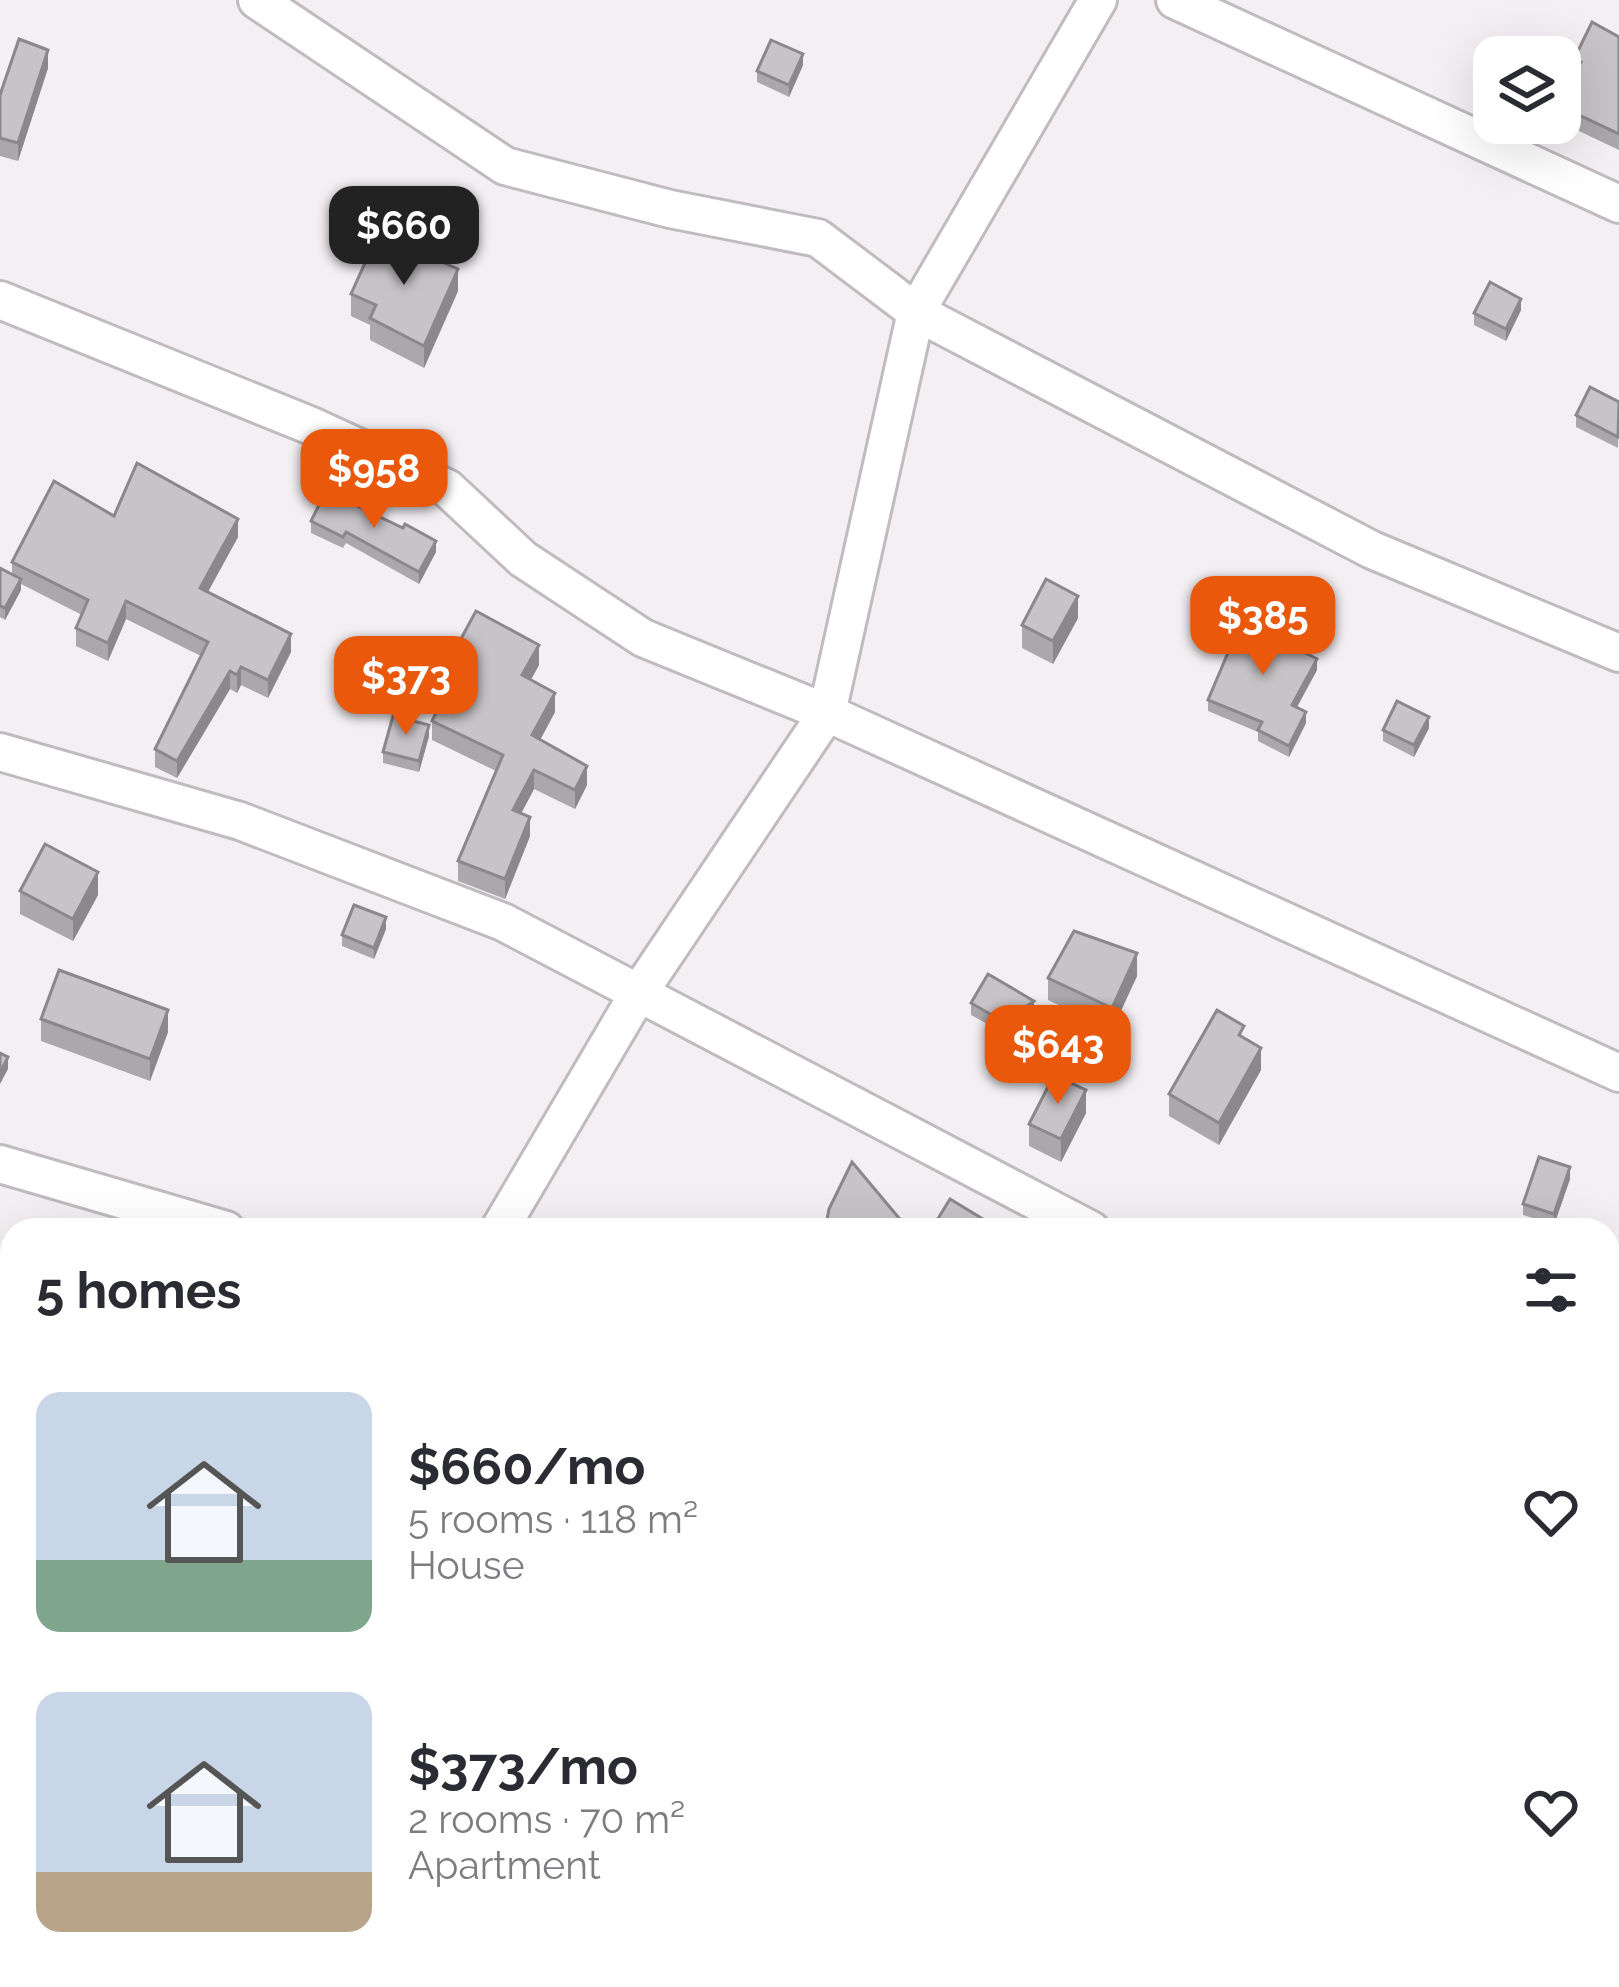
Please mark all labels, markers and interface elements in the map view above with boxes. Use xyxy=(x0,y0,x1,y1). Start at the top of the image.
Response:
map controls xyxy=(1473,36,1581,144)
button: layers xyxy=(1473,36,1581,144)
pin: $660 xyxy=(333,186,475,288)
text: $660 xyxy=(356,202,452,248)
pin: $958 xyxy=(303,429,445,531)
text: $958 xyxy=(328,445,420,491)
pin: $385 xyxy=(1192,576,1334,678)
text: $385 xyxy=(1217,592,1309,638)
pin: $373 xyxy=(335,636,477,738)
text: $373 xyxy=(361,652,451,698)
pin: $643 xyxy=(987,1005,1129,1107)
text: $643 xyxy=(1012,1021,1104,1067)
icon: filters xyxy=(1518,1257,1584,1323)
text: 5 homes xyxy=(36,1260,241,1320)
text: $660/mo xyxy=(408,1436,645,1496)
icon: home xyxy=(132,1440,276,1584)
icon: heart xyxy=(1518,1479,1584,1545)
text: 5 rooms · 118 m² xyxy=(408,1496,698,1542)
text: House xyxy=(408,1542,525,1588)
text: $373/mo xyxy=(408,1736,638,1796)
icon: home xyxy=(132,1740,276,1884)
icon: heart xyxy=(1518,1779,1584,1845)
text: 2 rooms · 70 m² xyxy=(408,1796,685,1842)
text: Apartment xyxy=(408,1842,601,1888)

